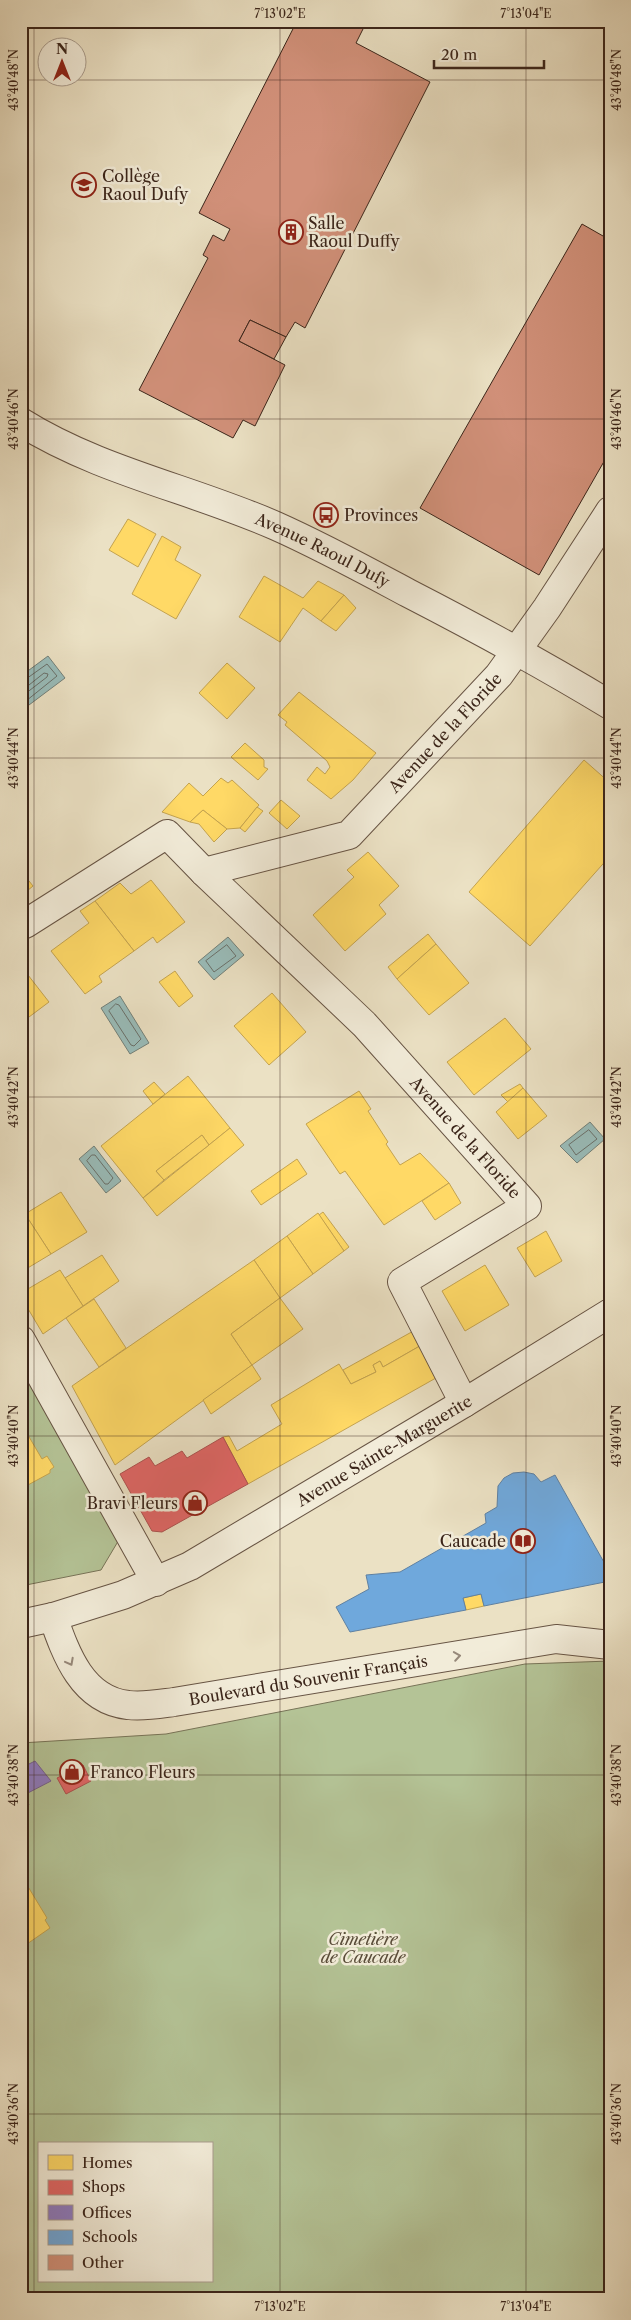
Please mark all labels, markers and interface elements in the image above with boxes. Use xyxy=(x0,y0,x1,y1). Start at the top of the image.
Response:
text: 7°13'02"E xyxy=(254,6,306,21)
text: 7°13'04"E xyxy=(500,6,552,21)
north arrow xyxy=(38,38,88,88)
scale bar xyxy=(434,38,544,70)
text: N xyxy=(56,40,68,58)
text: 20 m xyxy=(441,45,477,64)
text: 43°40'48"N xyxy=(6,49,21,111)
text: 43°40'48"N xyxy=(609,49,624,111)
place label: Collège Raoul Dufy xyxy=(102,166,189,204)
school or university icon: Collège Raoul Dufy xyxy=(71,172,97,198)
place label: Salle Raoul Duffy xyxy=(308,213,401,251)
building icon: Salle Raoul Duffy xyxy=(278,219,304,245)
text: 43°40'46"N xyxy=(6,388,21,450)
text: 43°40'46"N xyxy=(609,388,624,450)
bus stop icon: Provinces xyxy=(313,502,339,528)
place label: Provinces xyxy=(344,505,418,525)
street label: Avenue Raoul Dufy xyxy=(251,508,394,592)
street label: Avenue de la Floride xyxy=(383,669,506,797)
text: 43°40'44"N xyxy=(6,727,21,789)
text: 43°40'44"N xyxy=(609,727,624,789)
text: 43°40'42"N xyxy=(6,1066,21,1128)
text: 43°40'42"N xyxy=(609,1066,624,1128)
street label: Avenue de la Floride xyxy=(405,1072,525,1202)
street label: Avenue Sainte-Marguerite xyxy=(292,1391,476,1511)
text: 43°40'40"N xyxy=(6,1405,21,1467)
text: 43°40'40"N xyxy=(609,1405,624,1467)
shop icon: Bravi Fleurs xyxy=(182,1490,208,1516)
place label: Bravi Fleurs xyxy=(87,1493,178,1513)
library icon: Caucade xyxy=(510,1528,536,1554)
place label: Caucade xyxy=(440,1531,506,1551)
street label: Boulevard du Souvenir Français xyxy=(187,1650,429,1709)
one-way arrow xyxy=(453,1651,461,1661)
one-way arrow xyxy=(64,1657,74,1666)
text: 43°40'38"N xyxy=(6,1744,21,1806)
text: 43°40'38"N xyxy=(609,1744,624,1806)
shop icon: Franco Fleurs xyxy=(59,1759,85,1785)
place label: Franco Fleurs xyxy=(90,1762,196,1782)
park label: Cimetière de Caucade xyxy=(321,1929,407,1967)
text: 43°40'36"N xyxy=(6,2083,21,2145)
text: 43°40'36"N xyxy=(609,2083,624,2145)
legend xyxy=(38,2142,212,2282)
text: Homes xyxy=(82,2153,133,2172)
text: Shops xyxy=(82,2177,125,2196)
text: Offices xyxy=(82,2203,132,2222)
text: Schools xyxy=(82,2227,138,2246)
text: Other xyxy=(82,2253,125,2272)
text: 7°13'02"E xyxy=(254,2299,306,2314)
text: 7°13'04"E xyxy=(500,2299,552,2314)

